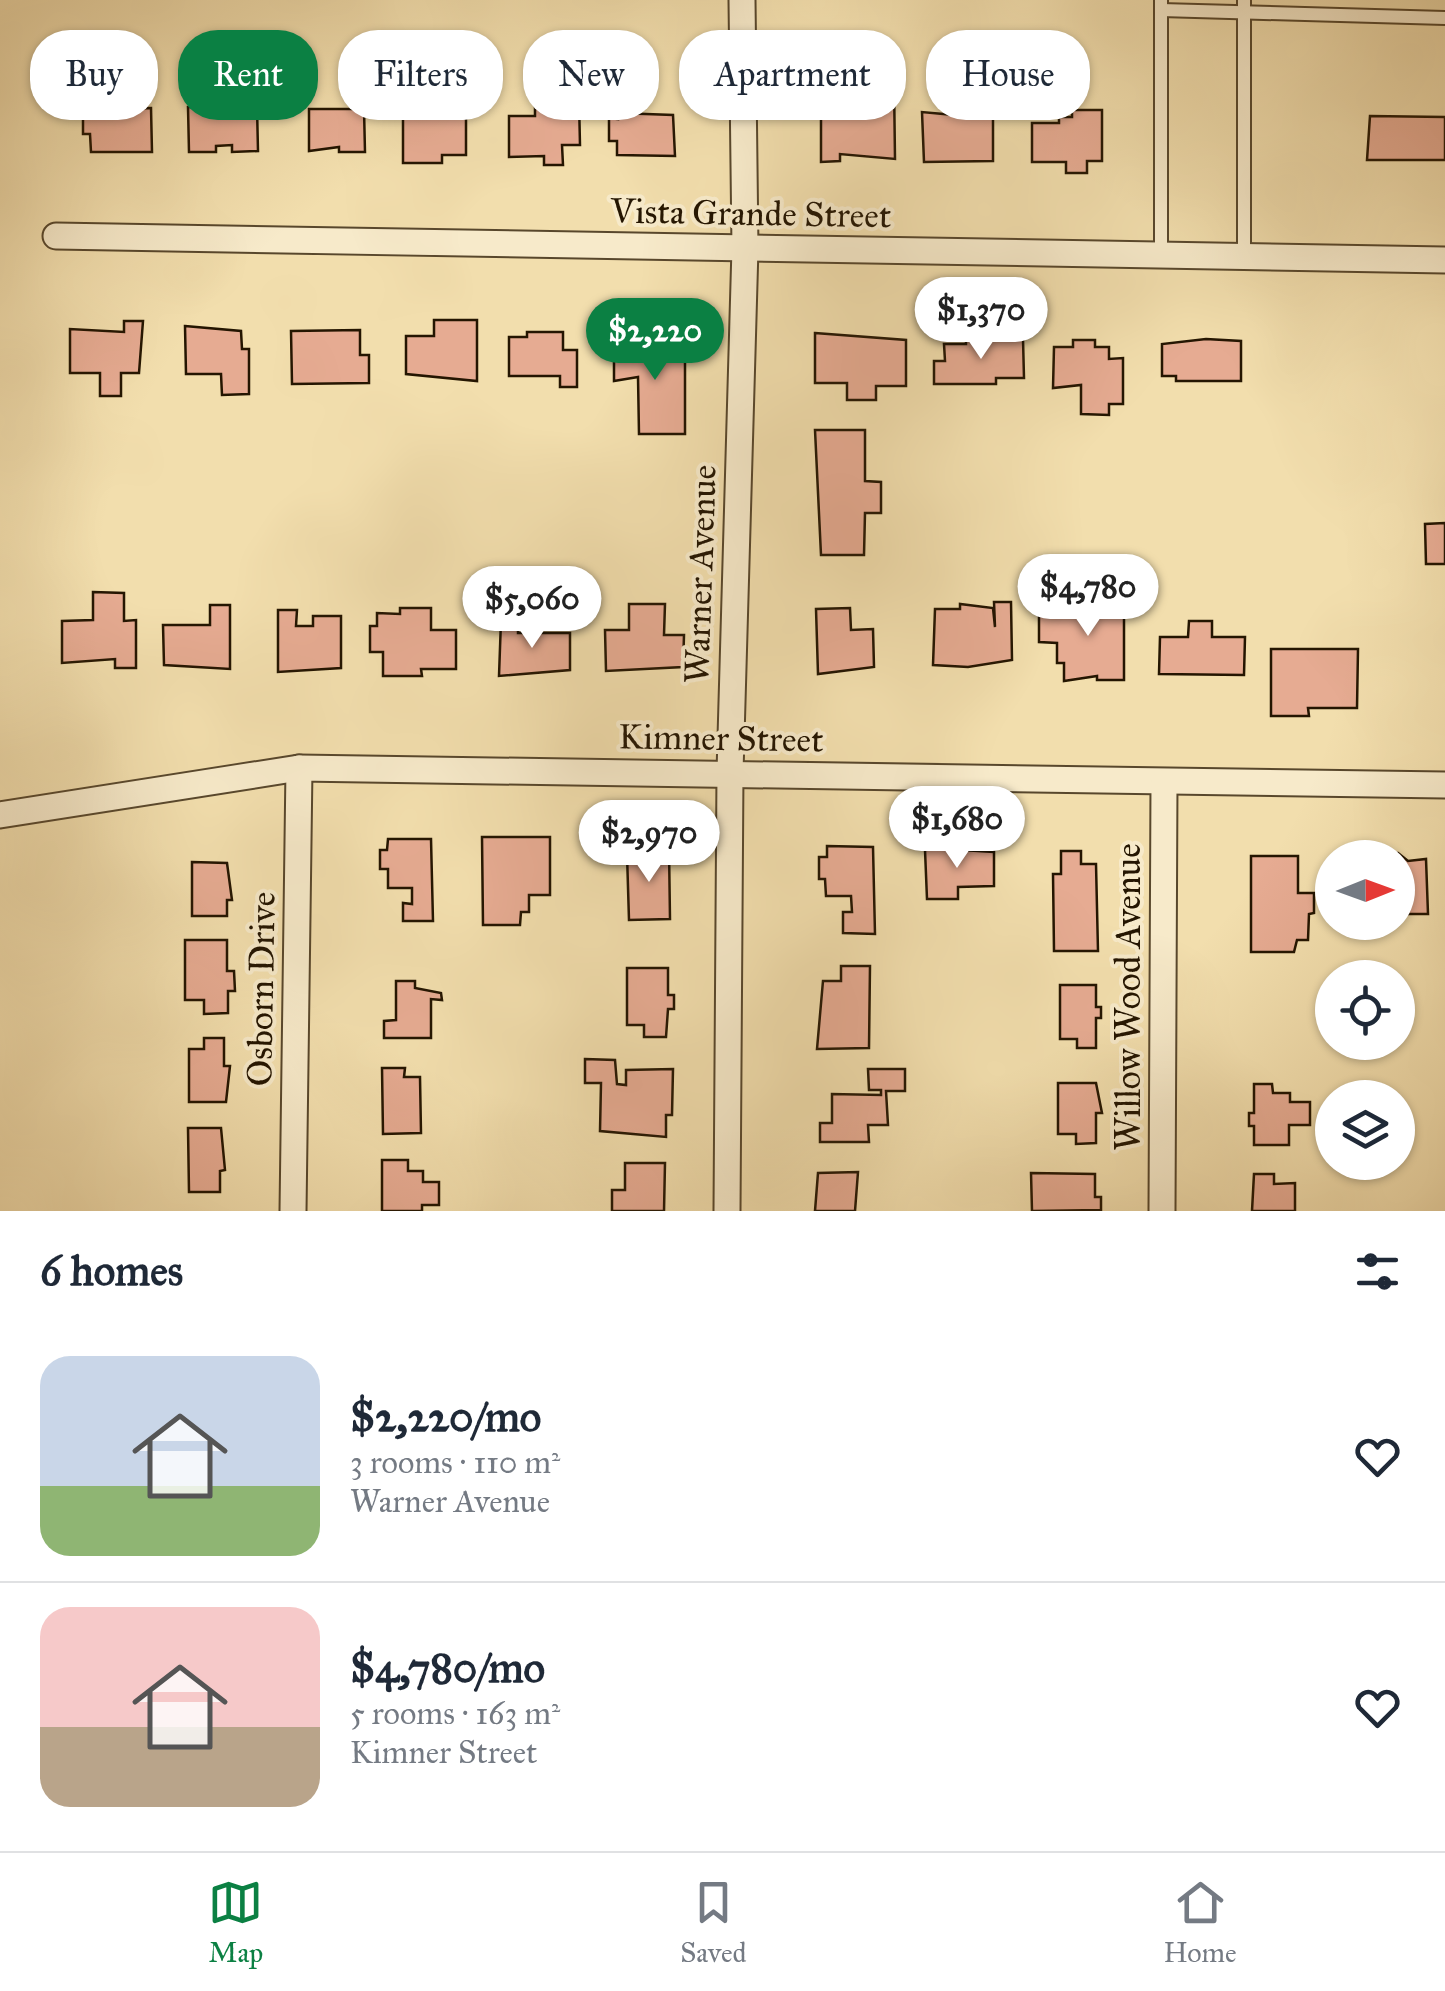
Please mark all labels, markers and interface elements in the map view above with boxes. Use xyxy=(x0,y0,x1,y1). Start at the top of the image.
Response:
chip: Buy xyxy=(30,30,158,120)
chip: Rent xyxy=(178,30,318,120)
chip: Filters xyxy=(338,30,503,120)
chip: New xyxy=(523,30,659,120)
chip: Apartment xyxy=(679,30,906,120)
chip: House xyxy=(926,30,1090,120)
street label: Vista Grande Street xyxy=(609,190,892,237)
pin: $1,370 xyxy=(900,277,1062,362)
text: $1,370 xyxy=(937,290,1025,329)
pin: $2,220 xyxy=(574,298,736,383)
text: $2,220 xyxy=(608,311,702,350)
street label: Warner Avenue xyxy=(675,464,726,684)
pin: $4,780 xyxy=(1007,554,1169,639)
pin: $5,060 xyxy=(451,566,613,651)
text: $4,780 xyxy=(1040,567,1136,606)
text: $5,060 xyxy=(484,579,580,618)
street label: Kimner Street xyxy=(618,715,824,762)
pin: $1,680 xyxy=(876,786,1038,871)
text: $1,680 xyxy=(911,799,1003,838)
pin: $2,970 xyxy=(568,800,730,885)
text: $2,970 xyxy=(601,813,697,852)
north arrow xyxy=(1315,840,1415,940)
map controls xyxy=(1315,840,1415,1180)
street label: Willow Wood Avenue xyxy=(1107,843,1150,1151)
street label: Osborn Drive xyxy=(238,891,285,1087)
button: locate xyxy=(1315,960,1415,1060)
button: layers xyxy=(1315,1080,1415,1180)
icon: filters xyxy=(1350,1244,1405,1299)
text: 6 homes xyxy=(40,1245,183,1297)
text: $2,220/mo xyxy=(350,1391,541,1443)
icon: home xyxy=(120,1396,240,1516)
icon: heart xyxy=(1350,1429,1405,1484)
text: 3 rooms · 110 m² xyxy=(350,1443,560,1482)
text: Warner Avenue xyxy=(350,1482,550,1521)
text: $4,780/mo xyxy=(350,1642,545,1694)
icon: home xyxy=(120,1647,240,1767)
icon: heart xyxy=(1350,1680,1405,1735)
text: 5 rooms · 163 m² xyxy=(350,1694,560,1733)
text: Kimner Street xyxy=(350,1733,537,1772)
tab: Map xyxy=(208,1875,263,1970)
tab: Saved xyxy=(680,1875,747,1970)
tab: Home xyxy=(1163,1875,1237,1970)

